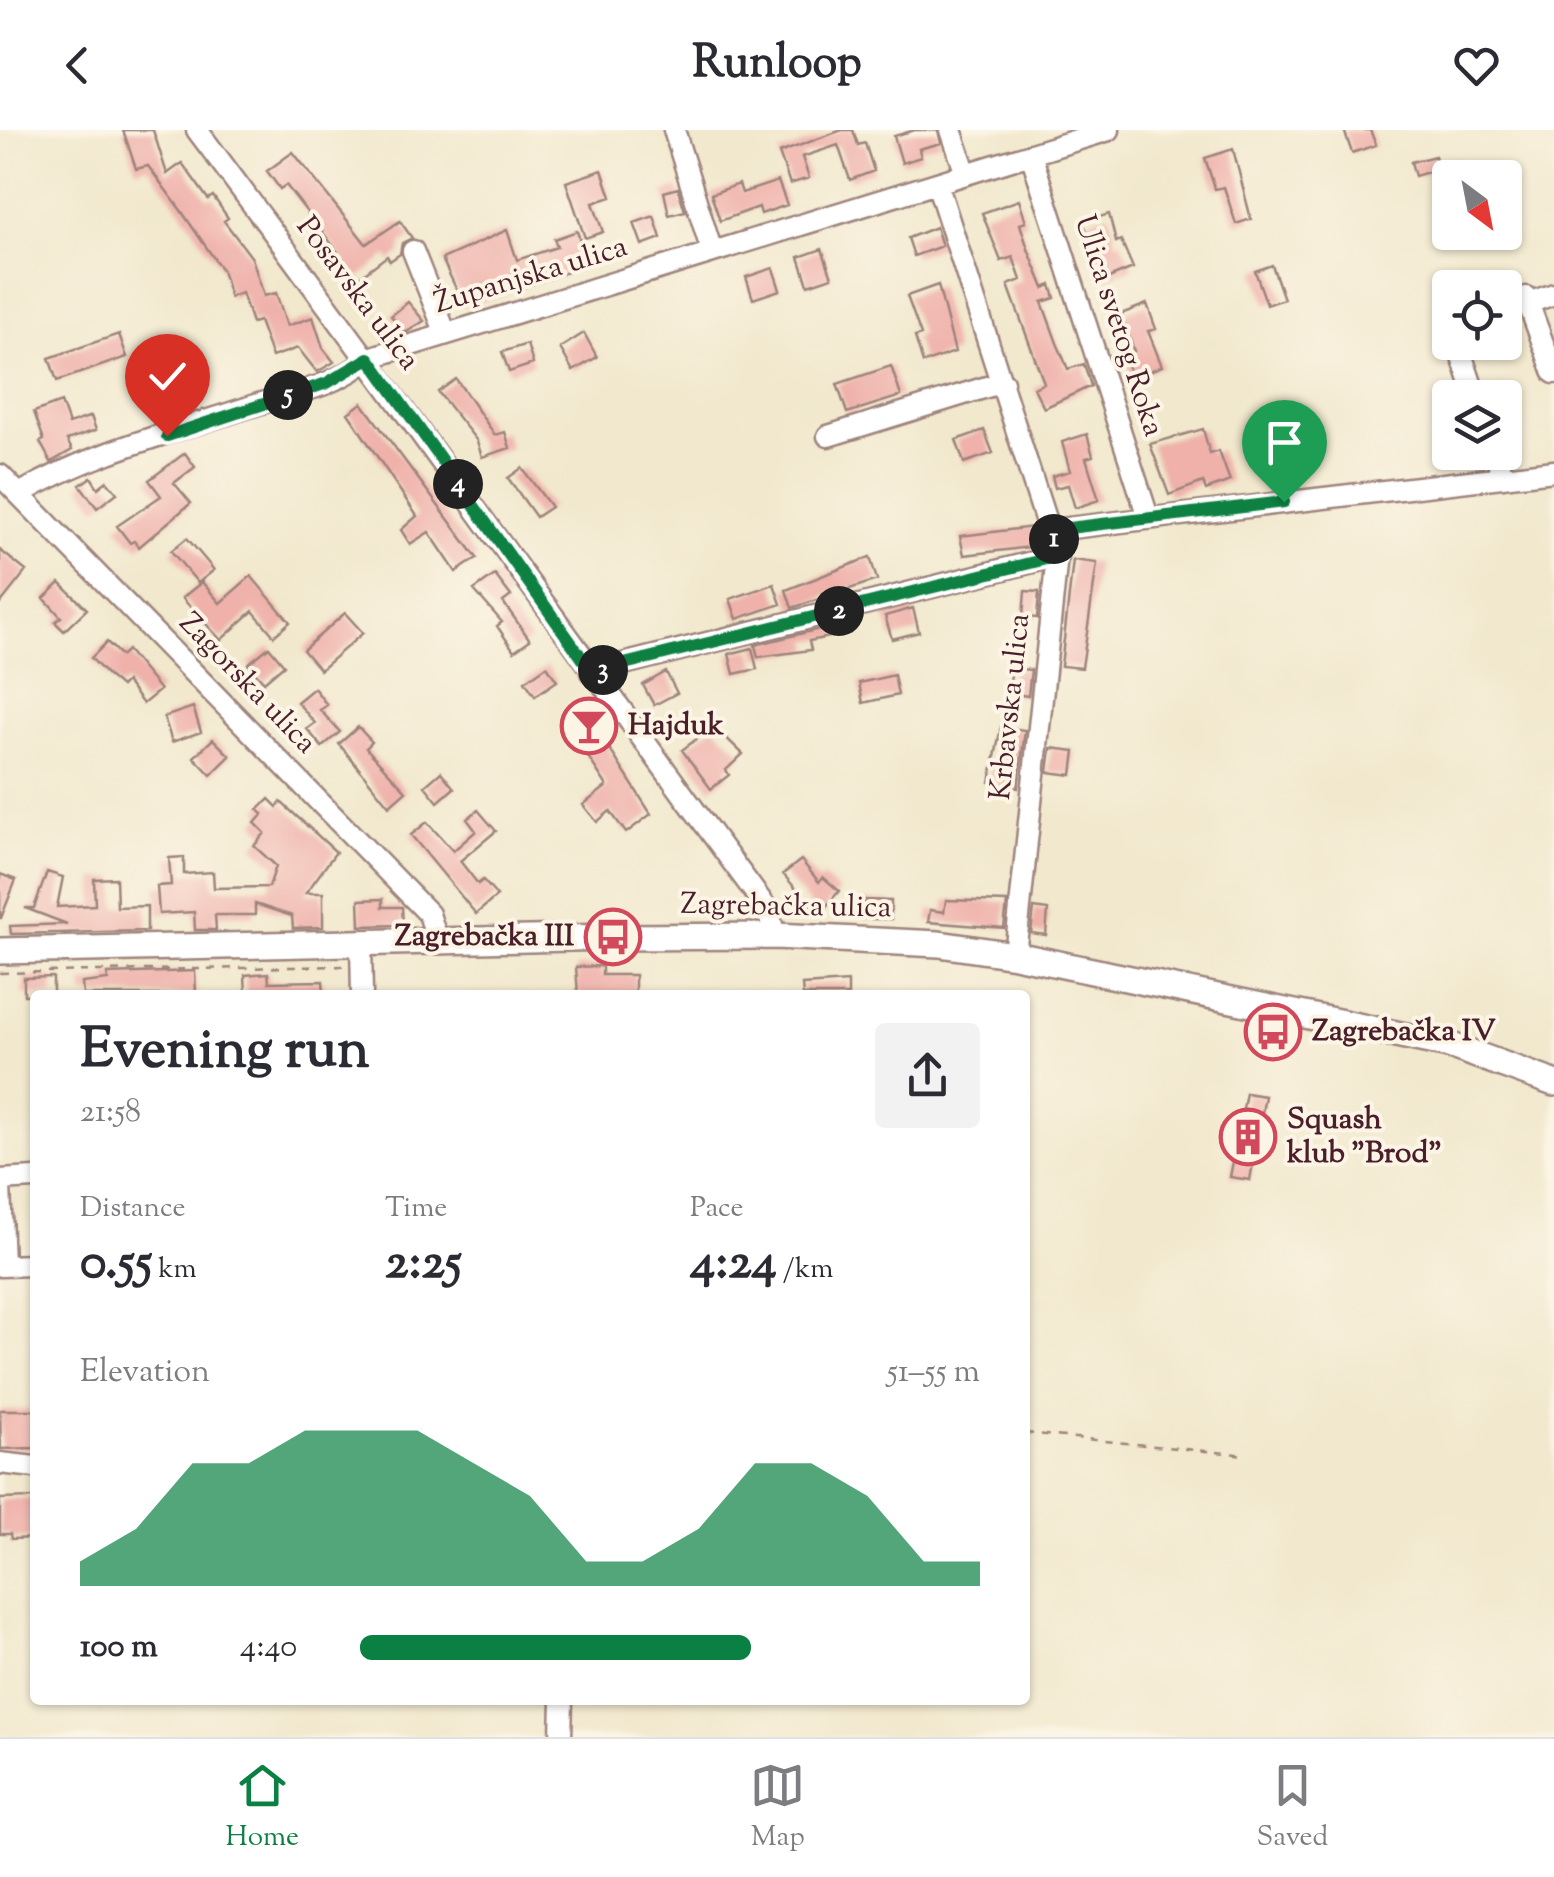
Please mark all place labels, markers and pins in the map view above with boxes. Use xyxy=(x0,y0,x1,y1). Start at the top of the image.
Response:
pin xyxy=(125,334,210,437)
pin: 5 xyxy=(263,370,313,420)
pin xyxy=(1242,400,1327,503)
pin: 4 xyxy=(433,459,483,509)
pin: 1 xyxy=(1029,514,1079,564)
pin: 2 xyxy=(814,586,864,636)
pin: 3 xyxy=(578,645,628,695)
bar icon: Hajduk xyxy=(559,696,619,756)
place label: Hajduk xyxy=(628,705,724,748)
bus stop icon: Zagrebačka III xyxy=(583,907,643,967)
place label: Zagrebačka III xyxy=(395,916,574,959)
bus stop icon: Zagrebačka IV xyxy=(1243,1002,1303,1062)
place label: Zagrebačka IV xyxy=(1312,1011,1497,1054)
place label: Squash klub "Brod" xyxy=(1286,1099,1442,1176)
building icon: Squash klub "Brod" xyxy=(1218,1107,1278,1167)

